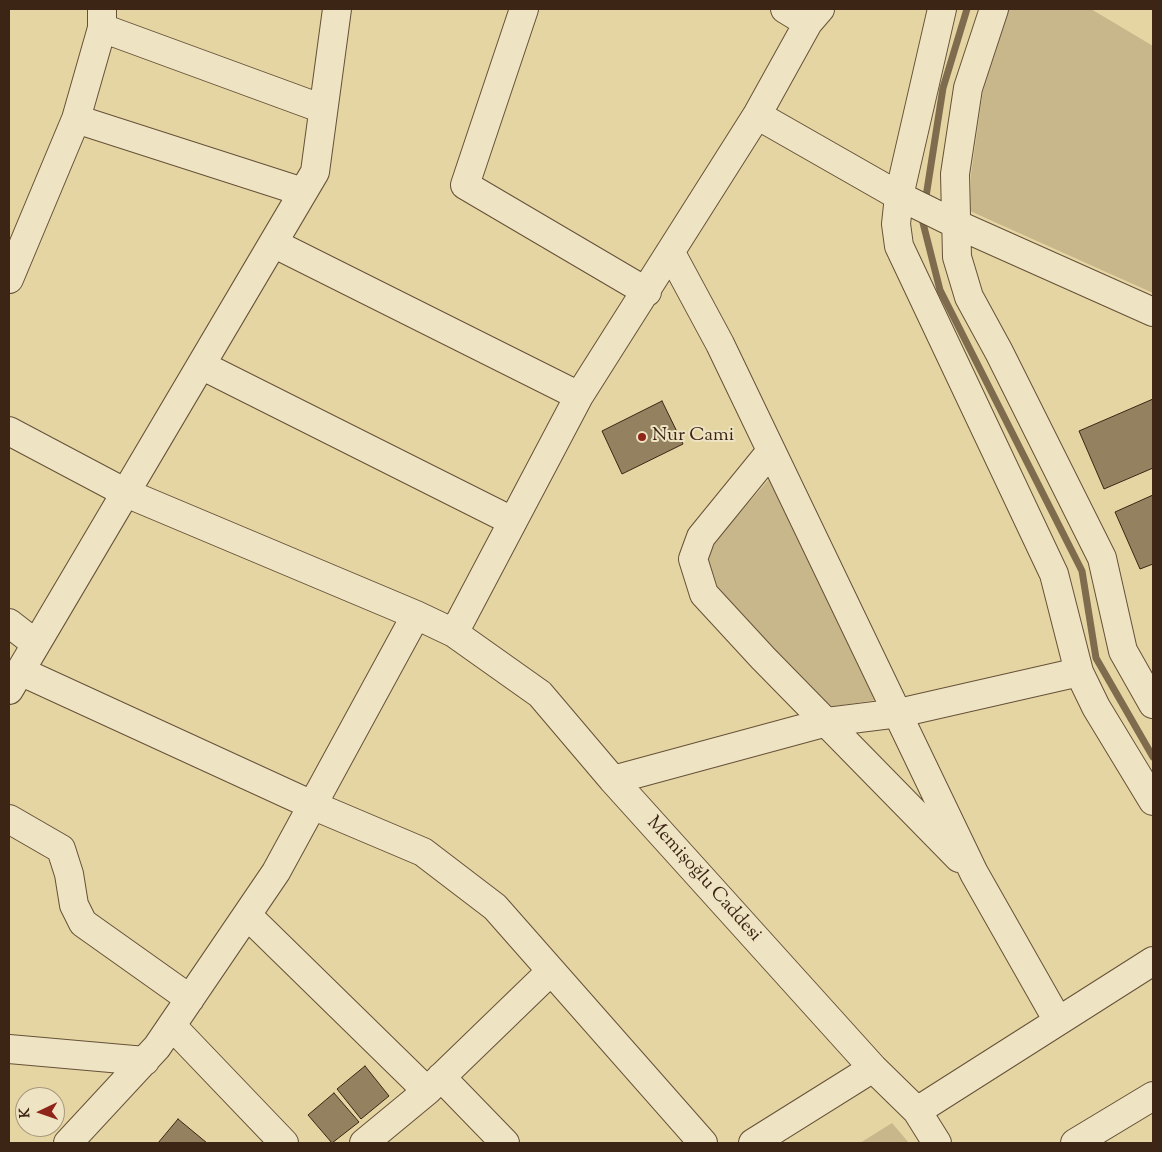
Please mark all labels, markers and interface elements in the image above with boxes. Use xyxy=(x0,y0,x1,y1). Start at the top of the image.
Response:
place label: Nur Cami xyxy=(652,426,734,448)
marker: Nur Cami xyxy=(636,431,648,443)
street label: Memişoğlu Caddesi xyxy=(641,813,765,947)
north arrow xyxy=(15,1087,65,1137)
text: K xyxy=(16,1107,36,1118)

